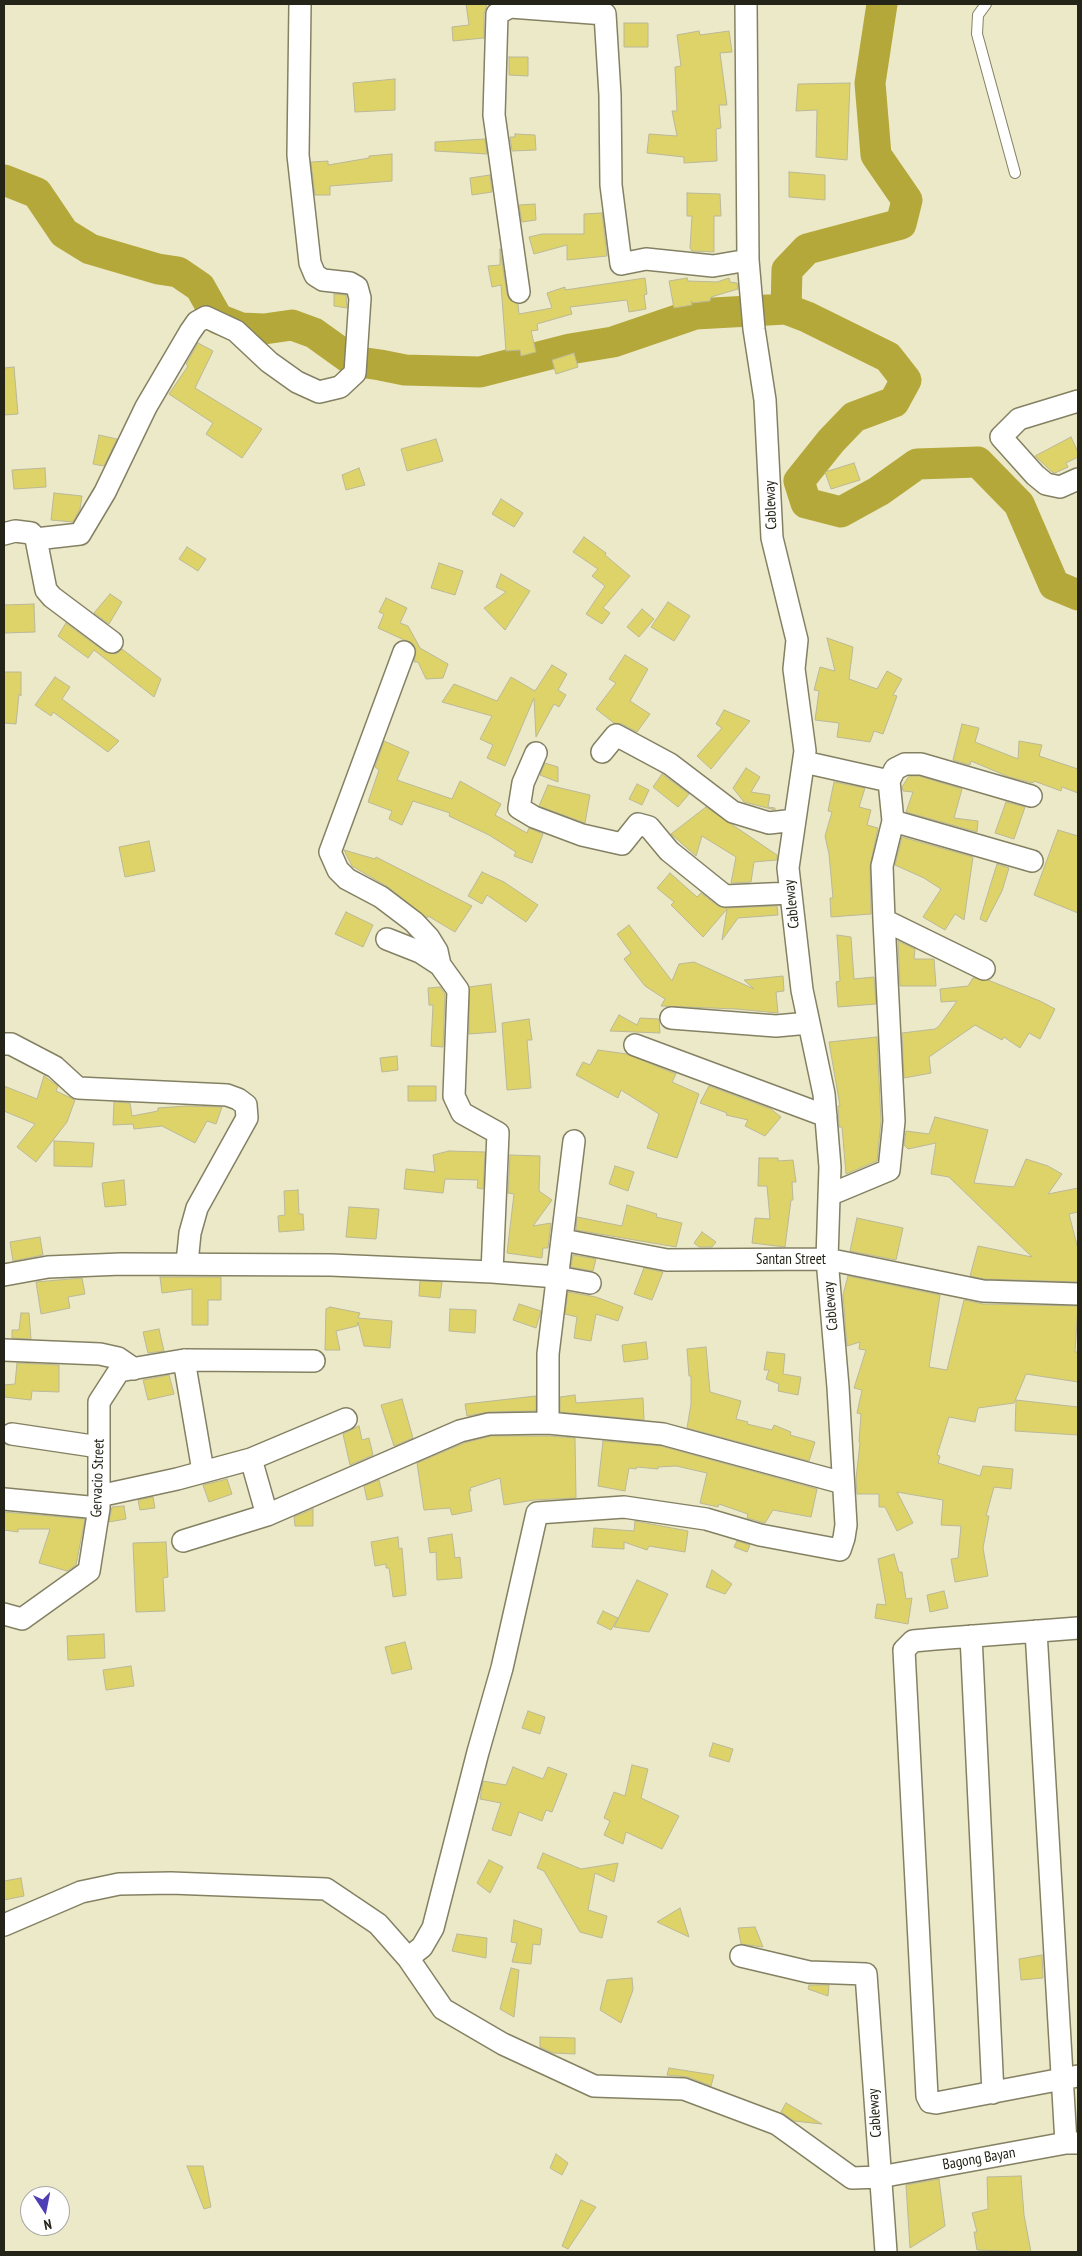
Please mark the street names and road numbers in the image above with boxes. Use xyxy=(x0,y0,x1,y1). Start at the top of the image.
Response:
street label: Cableway xyxy=(761,480,781,530)
street label: Cableway xyxy=(780,879,804,929)
street label: Santan Street xyxy=(756,1251,826,1269)
street label: Cableway xyxy=(820,1281,842,1331)
street label: Gervacio Street xyxy=(88,1438,108,1518)
street label: Cableway xyxy=(864,2088,886,2138)
street label: Bagong Bayan xyxy=(941,2144,1017,2174)

